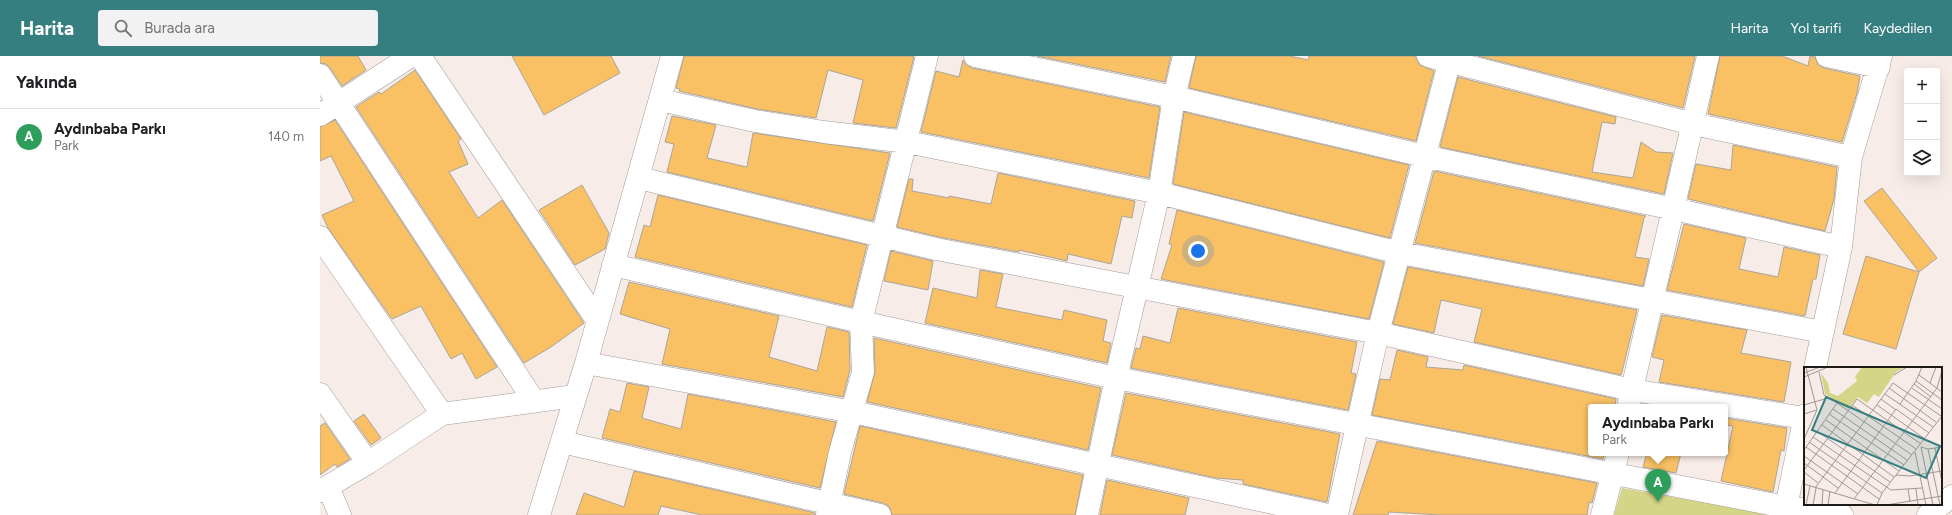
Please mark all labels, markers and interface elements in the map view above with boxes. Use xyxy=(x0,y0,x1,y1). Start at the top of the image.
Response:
search box xyxy=(98,10,378,46)
text: Harita xyxy=(20,17,74,40)
icon: search xyxy=(112,17,134,39)
text: Burada ara xyxy=(144,19,215,37)
text: Harita xyxy=(1730,20,1768,37)
text: Yol tarifi xyxy=(1790,20,1842,37)
text: Kaydedilen xyxy=(1864,20,1932,37)
map controls xyxy=(1904,68,1940,176)
button: + xyxy=(1904,68,1940,104)
text: Yakında xyxy=(16,72,77,92)
button: − xyxy=(1904,104,1940,140)
text: Aydınbaba Parkı xyxy=(54,120,166,138)
text: A xyxy=(24,129,34,144)
text: 140 m xyxy=(268,129,304,144)
text: Park xyxy=(54,138,79,153)
button: layers xyxy=(1904,140,1940,176)
your location xyxy=(1188,241,1208,261)
inset map xyxy=(1804,367,1942,505)
popup xyxy=(1588,404,1728,456)
text: Aydınbaba Parkı xyxy=(1602,414,1714,432)
text: Park xyxy=(1602,432,1627,447)
pin: A xyxy=(1645,469,1671,502)

